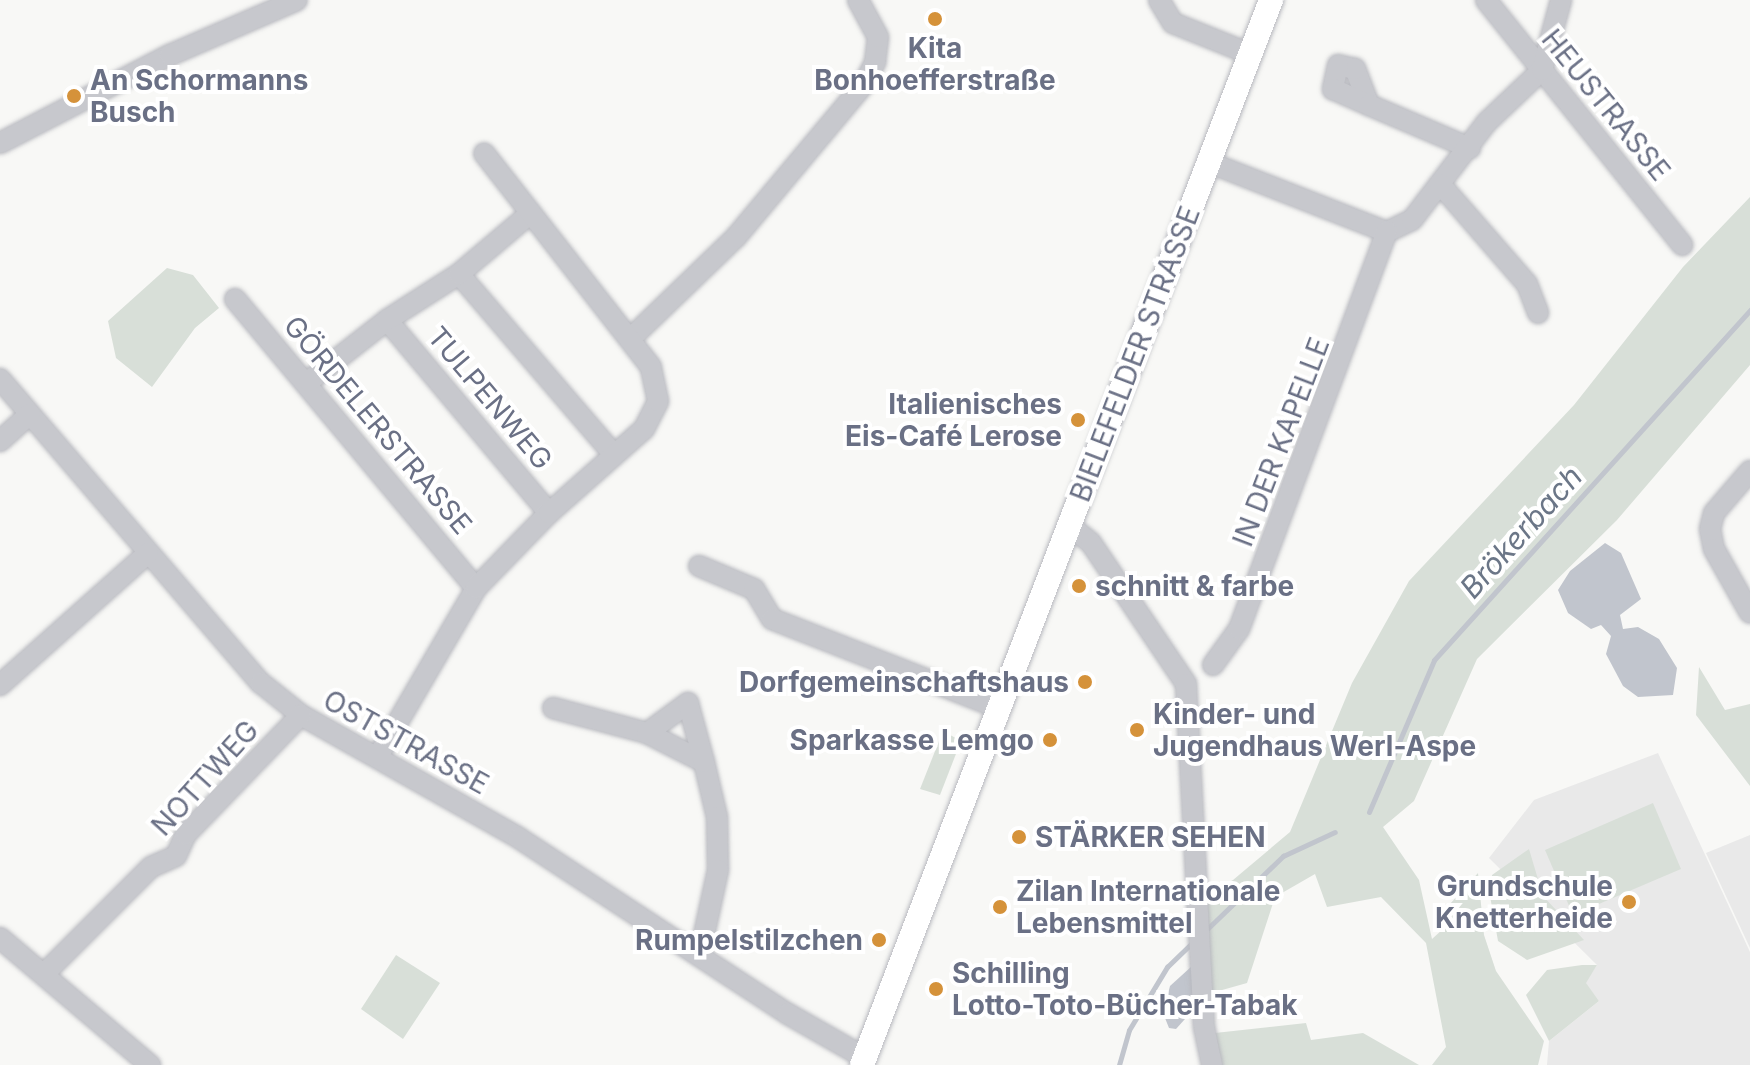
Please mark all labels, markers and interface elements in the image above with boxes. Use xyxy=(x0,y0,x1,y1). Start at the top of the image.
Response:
marker: Kita Bonhoefferstraße xyxy=(926,10,944,28)
street label: HEUSTRASSE xyxy=(1535,23,1677,187)
place label: Kita Bonhoefferstraße xyxy=(814,31,1056,97)
place label: An Schormanns Busch xyxy=(90,63,308,129)
marker: An Schormanns Busch xyxy=(65,87,83,105)
street label: BIELEFELDER STRASSE xyxy=(1063,202,1207,506)
street label: GÖRDELERSTRASSE xyxy=(277,309,479,541)
street label: TULPENWEG xyxy=(421,320,559,476)
street label: IN DER KAPELLE xyxy=(1226,333,1336,551)
place label: Italienisches Eis-Café Lerose xyxy=(845,387,1062,453)
marker: Italienisches Eis-Café Lerose xyxy=(1069,411,1087,429)
water label: Brökerbach xyxy=(1452,459,1590,605)
place label: schnitt & farbe xyxy=(1095,569,1294,603)
marker: schnitt & farbe xyxy=(1070,577,1088,595)
place label: Dorfgemeinschaftshaus xyxy=(739,665,1069,699)
marker: Dorfgemeinschaftshaus xyxy=(1076,673,1094,691)
street label: OSTSTRASSE xyxy=(318,683,494,801)
place label: Kinder- und Jugendhaus Werl-Aspe xyxy=(1153,697,1476,763)
street label: NOTTWEG xyxy=(145,714,265,842)
marker: Kinder- und Jugendhaus Werl-Aspe xyxy=(1128,721,1146,739)
place label: Sparkasse Lemgo xyxy=(790,723,1034,757)
marker: Sparkasse Lemgo xyxy=(1041,731,1059,749)
place label: STÄRKER SEHEN xyxy=(1035,820,1266,854)
marker: STÄRKER SEHEN xyxy=(1010,828,1028,846)
place label: Grundschule Knetterheide xyxy=(1435,869,1613,935)
place label: Zilan Internationale Lebensmittel xyxy=(1016,874,1280,940)
marker: Grundschule Knetterheide xyxy=(1620,893,1638,911)
marker: Zilan Internationale Lebensmittel xyxy=(991,898,1009,916)
place label: Rumpelstilzchen xyxy=(635,923,863,957)
marker: Rumpelstilzchen xyxy=(870,931,888,949)
place label: Schilling Lotto-Toto-Bücher-Tabak xyxy=(952,956,1297,1022)
marker: Schilling Lotto-Toto-Bücher-Tabak xyxy=(927,980,945,998)

